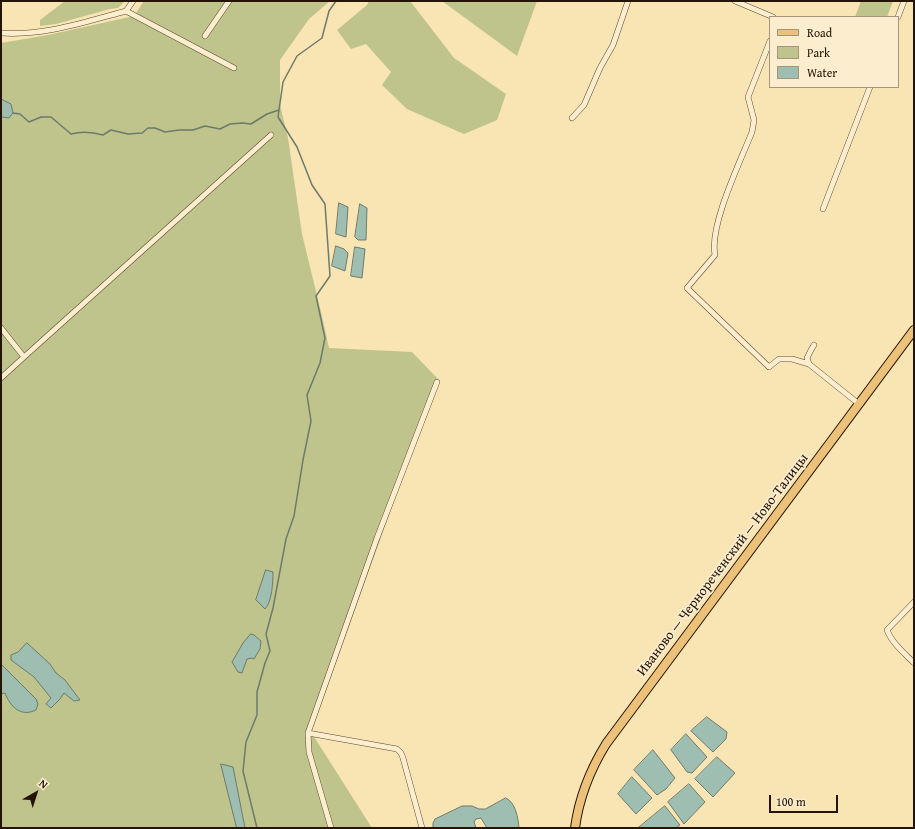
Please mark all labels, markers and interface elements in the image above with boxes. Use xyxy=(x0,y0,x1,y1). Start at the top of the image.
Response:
legend xyxy=(769,16,899,88)
text: Road xyxy=(807,24,832,41)
text: Park xyxy=(807,44,830,61)
text: Water xyxy=(807,64,837,81)
street label: Иваново — Чернореченский — Ново-Талицы xyxy=(634,450,812,680)
north arrow xyxy=(16,773,56,813)
text: N xyxy=(36,775,51,792)
scale bar xyxy=(771,787,840,813)
text: 100 m xyxy=(776,793,806,810)

